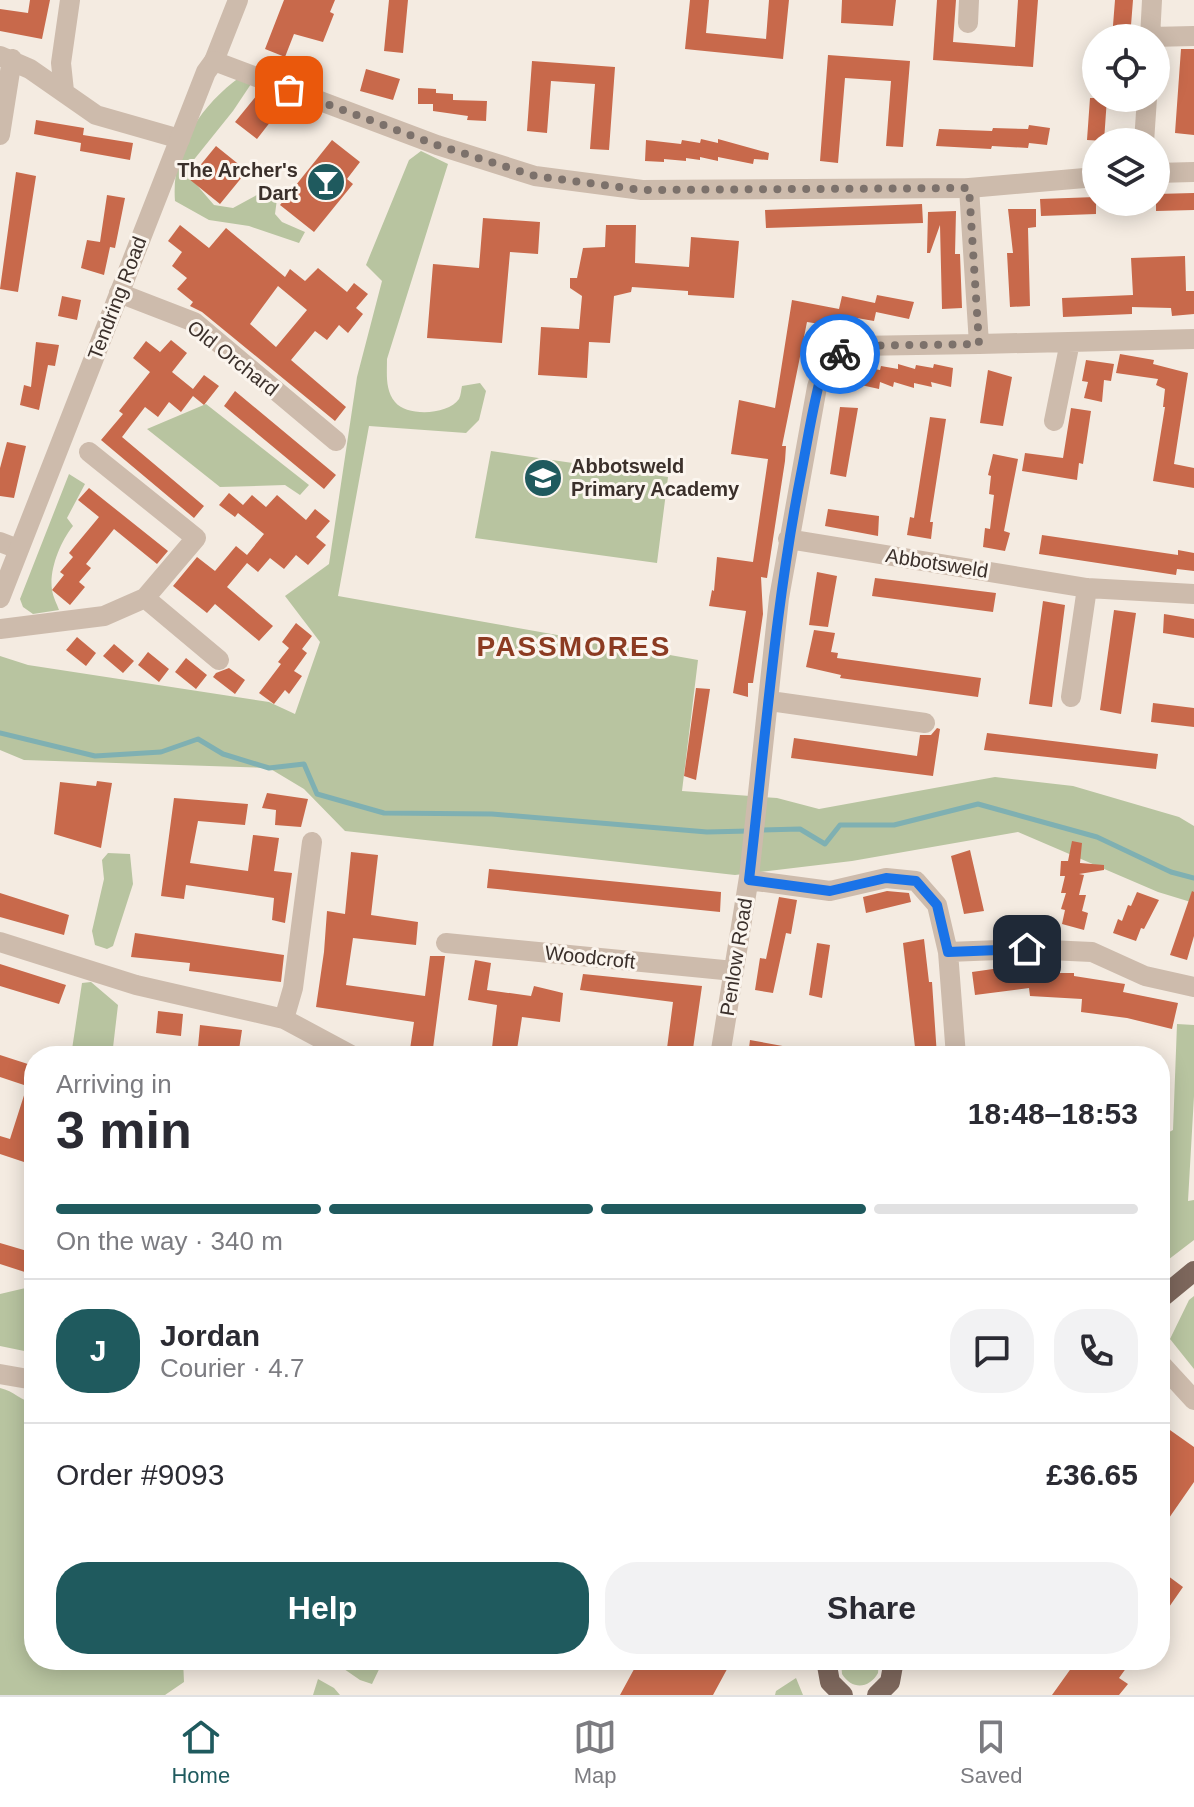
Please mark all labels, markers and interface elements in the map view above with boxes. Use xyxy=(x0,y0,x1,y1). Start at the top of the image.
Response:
map controls xyxy=(1082,24,1170,216)
button: locate xyxy=(1082,24,1170,112)
pin xyxy=(255,56,323,124)
icon: bag xyxy=(267,68,311,112)
button: layers xyxy=(1082,128,1170,216)
place label: The Archer's Dart xyxy=(177,159,298,204)
bar icon: The Archer's Dart xyxy=(305,161,347,203)
street label: Tendring Road xyxy=(83,233,151,363)
courier xyxy=(800,314,880,394)
street label: Old Orchard xyxy=(183,316,283,400)
icon: bike xyxy=(818,332,862,376)
place label: Abbotsweld Primary Academy xyxy=(571,455,740,500)
school or university icon: Abbotsweld Primary Academy xyxy=(522,457,564,499)
street label: Abbotsweld xyxy=(884,544,990,582)
district label: PASSMORES xyxy=(477,631,671,662)
street label: Penlow Road xyxy=(716,897,756,1017)
pin xyxy=(993,915,1061,983)
icon: home xyxy=(1005,927,1049,971)
street label: Woodcroft xyxy=(544,941,637,973)
text: Arriving in xyxy=(56,1069,172,1099)
text: 18:48–18:53 xyxy=(968,1097,1138,1130)
text: 3 min xyxy=(56,1101,192,1159)
text: On the way · 340 m xyxy=(56,1226,283,1256)
button: chat xyxy=(950,1309,1034,1393)
button: phone xyxy=(1054,1309,1138,1393)
text: Jordan xyxy=(160,1319,260,1352)
text: J xyxy=(90,1334,106,1367)
text: Courier · 4.7 xyxy=(160,1353,305,1383)
text: Order #9093 xyxy=(56,1458,224,1491)
text: £36.65 xyxy=(1046,1458,1138,1491)
button: Help xyxy=(56,1562,589,1654)
button: Share xyxy=(605,1562,1138,1654)
tab: Home xyxy=(171,1715,230,1789)
tab: Map xyxy=(573,1715,617,1789)
tab: Saved xyxy=(960,1715,1023,1789)

